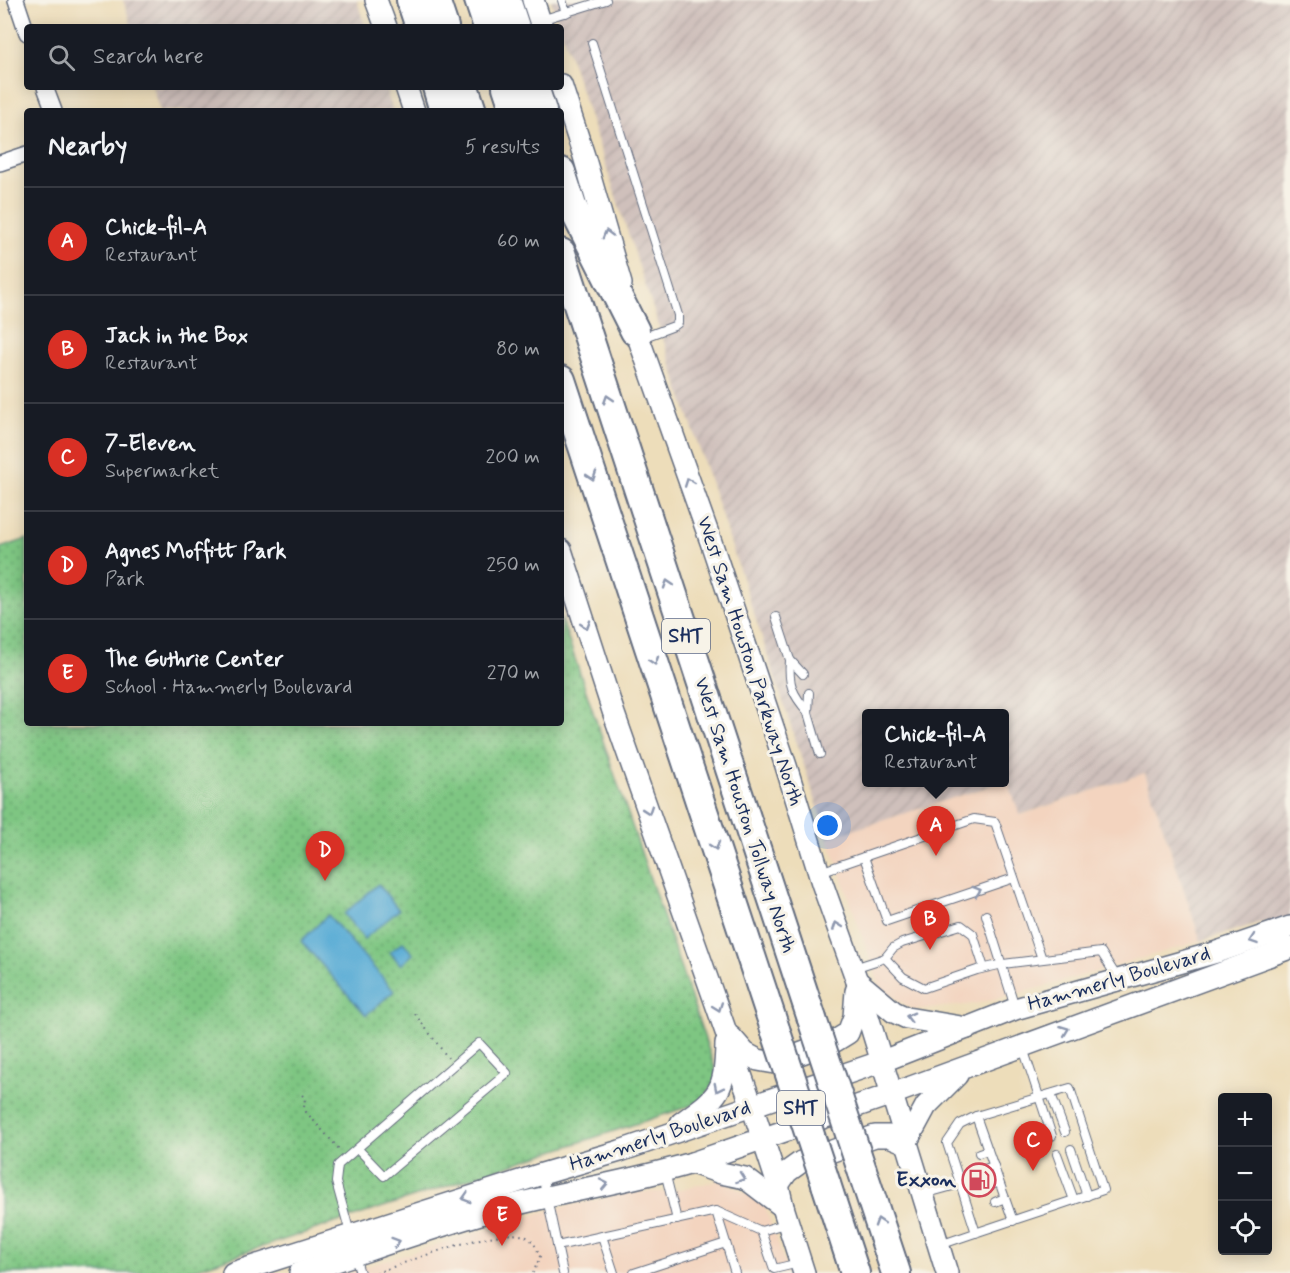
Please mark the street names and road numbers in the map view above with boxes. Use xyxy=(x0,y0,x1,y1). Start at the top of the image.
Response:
street label: West Sam Houston Parkway North xyxy=(690,512,810,810)
road number: SHT xyxy=(662,619,710,653)
street label: West Sam Houston Tollway North xyxy=(687,673,803,957)
street label: Hammerly Boulevard xyxy=(1024,939,1214,1019)
road number: SHT xyxy=(777,1091,825,1125)
street label: Hammerly Boulevard xyxy=(566,1093,754,1179)

